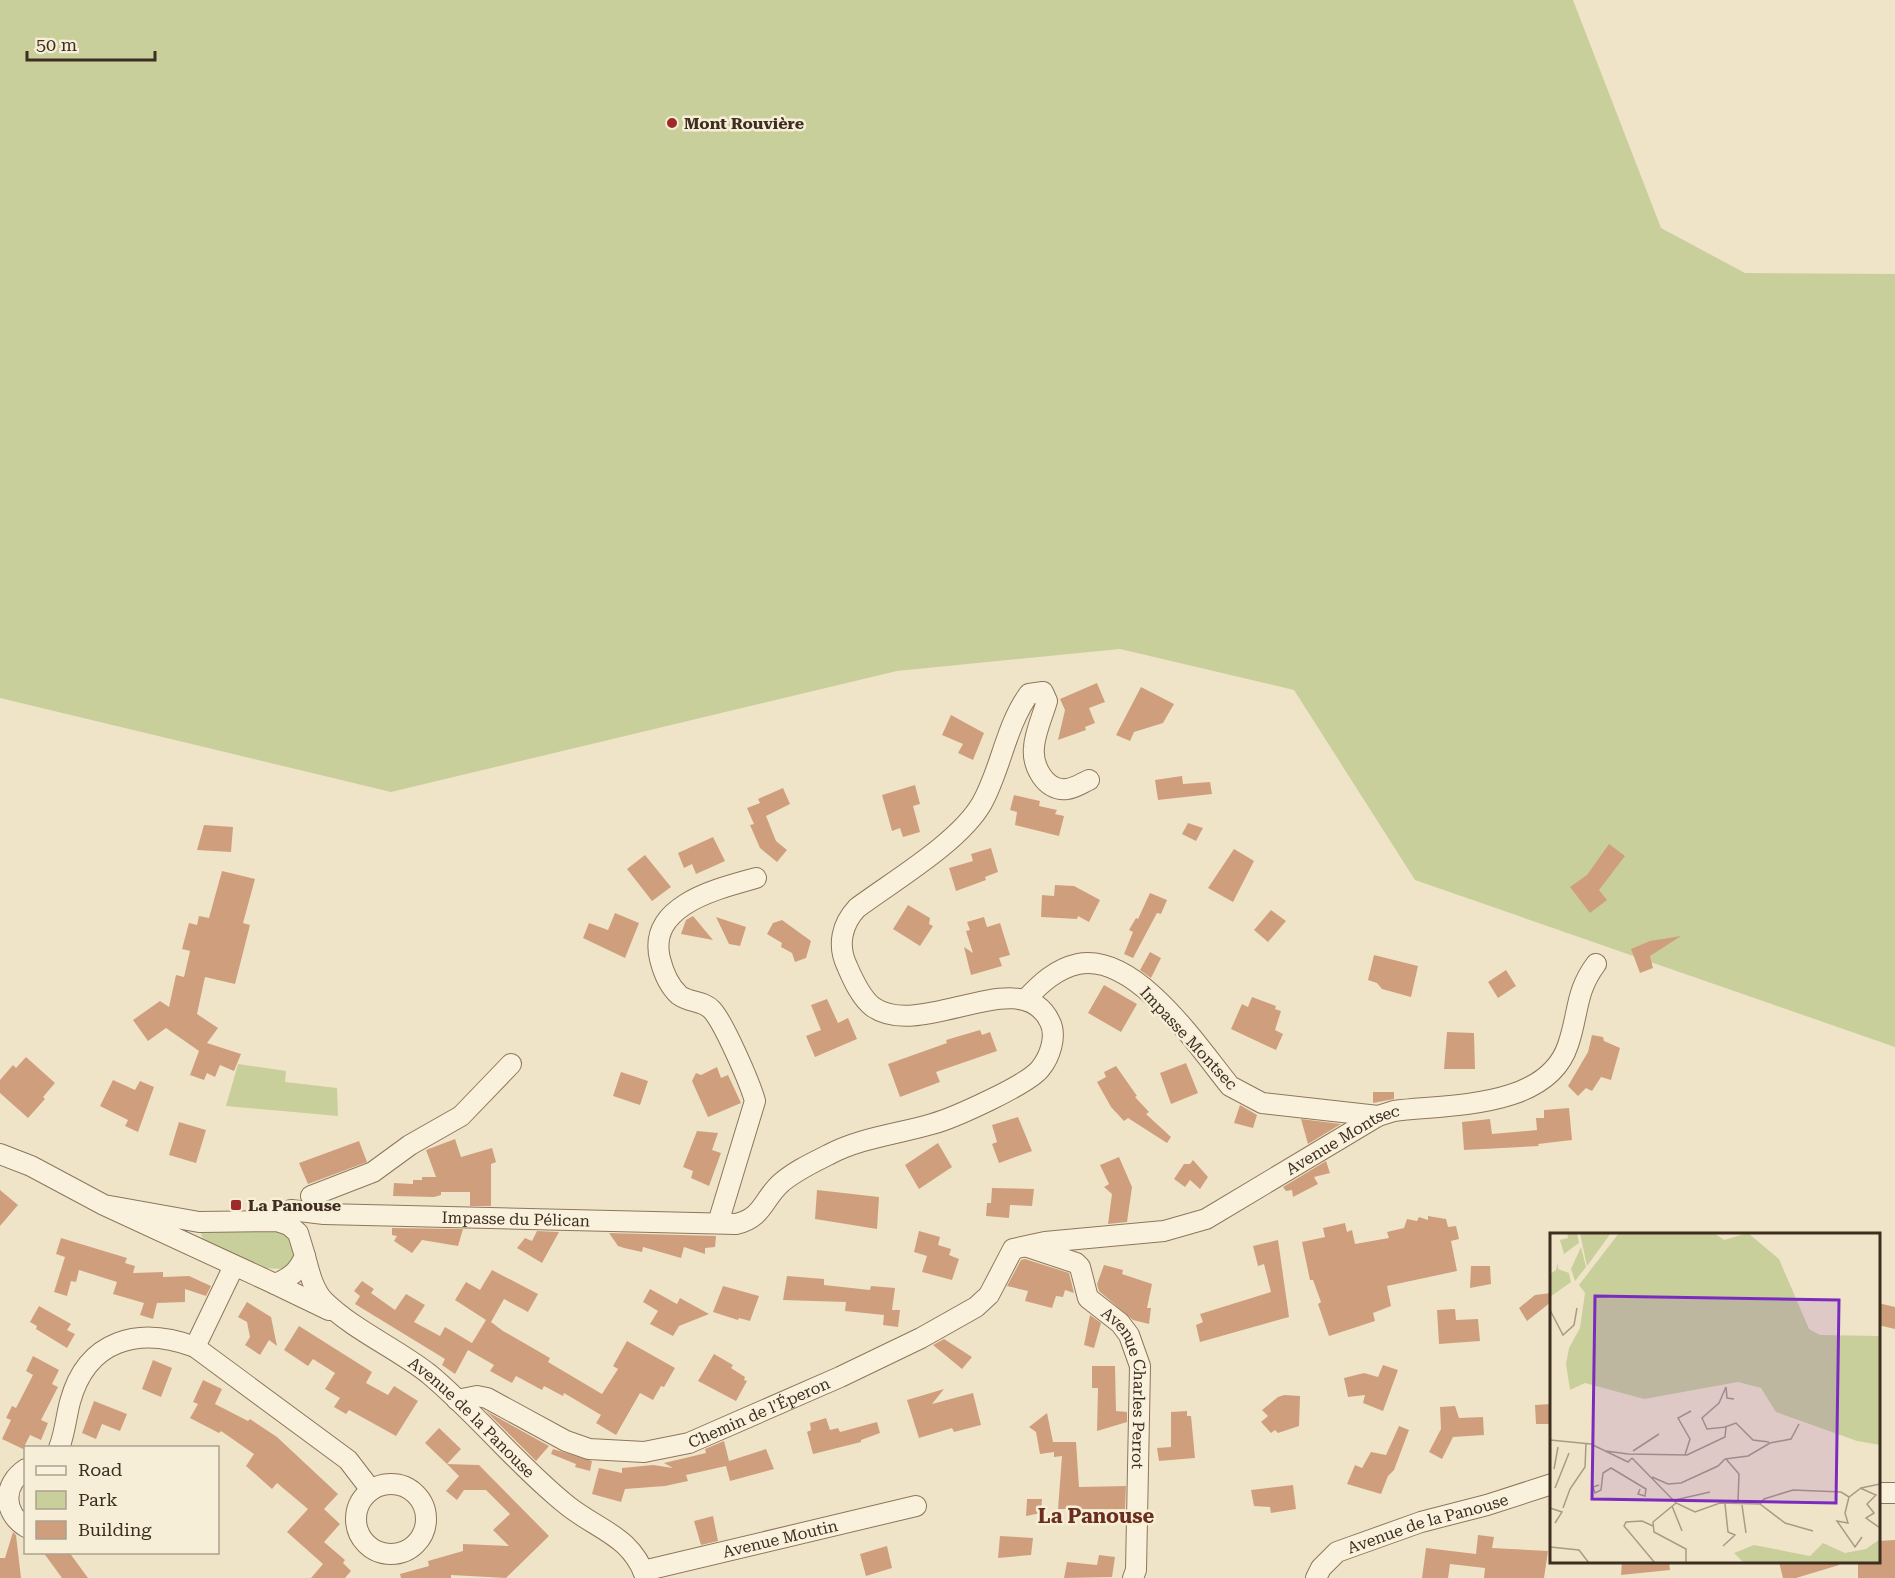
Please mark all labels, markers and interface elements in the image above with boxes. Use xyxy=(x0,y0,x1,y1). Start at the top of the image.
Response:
scale bar xyxy=(27,24,154,62)
text: 50 m xyxy=(36,34,77,55)
place label: Mont Rouvière xyxy=(684,114,804,133)
marker: Mont Rouvière xyxy=(665,116,679,130)
street label: Impasse Montsec xyxy=(1136,983,1241,1094)
street label: Avenue Montsec xyxy=(1283,1101,1401,1179)
place label: La Panouse xyxy=(248,1196,341,1215)
marker: La Panouse xyxy=(229,1198,243,1212)
street label: Impasse du Pélican xyxy=(441,1208,590,1230)
inset map xyxy=(1550,1233,1880,1563)
street label: Avenue Charles Perrot xyxy=(1098,1303,1150,1469)
street label: Avenue de la Panouse xyxy=(405,1353,539,1482)
street label: Chemin de l'Éperon xyxy=(685,1374,833,1452)
legend xyxy=(24,1446,219,1554)
text: Road xyxy=(78,1459,123,1480)
text: Park xyxy=(78,1489,118,1510)
street label: Avenue de la Panouse xyxy=(1345,1490,1511,1558)
district label: La Panouse xyxy=(1038,1504,1155,1528)
street label: Avenue Moutin xyxy=(721,1516,840,1562)
text: Building xyxy=(78,1519,152,1540)

